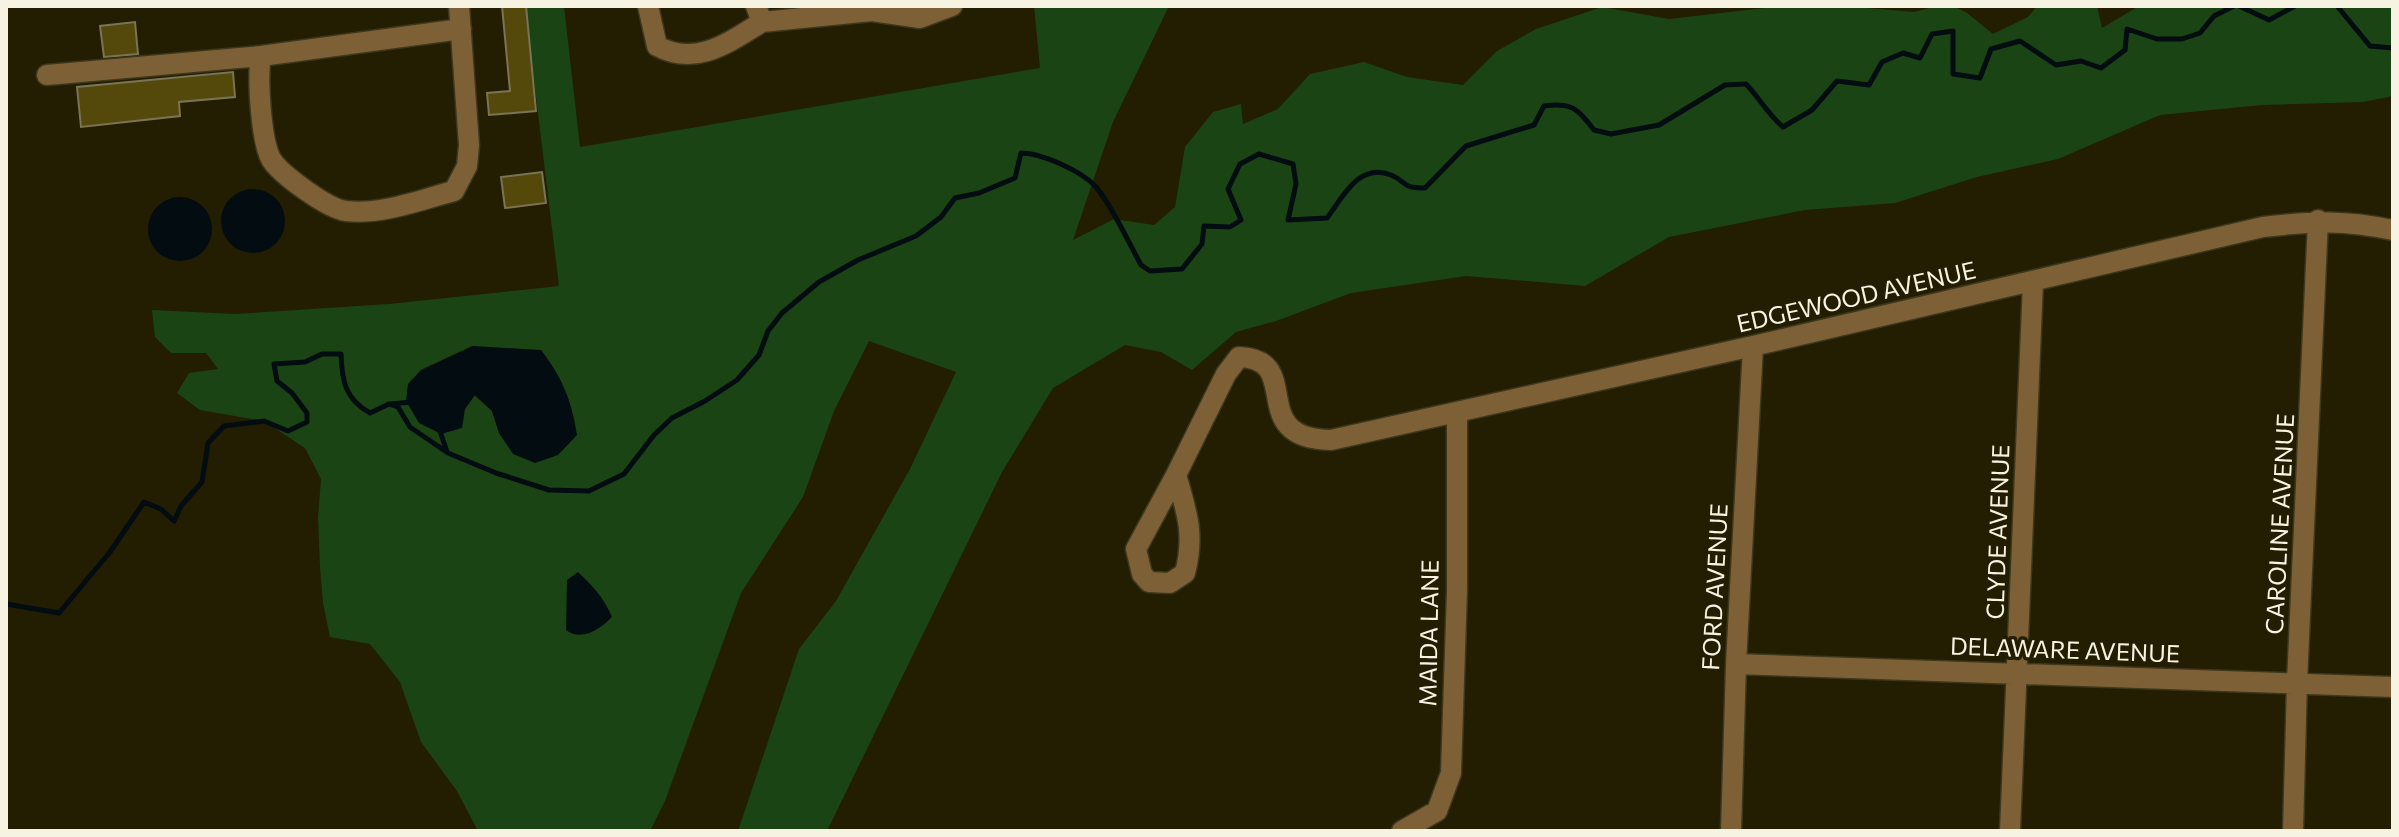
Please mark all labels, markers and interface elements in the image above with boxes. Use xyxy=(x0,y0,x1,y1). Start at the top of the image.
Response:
street label: EDGEWOOD AVENUE xyxy=(1734,254,1978,338)
street label: CAROLINE AVENUE xyxy=(2259,413,2299,635)
street label: CLYDE AVENUE xyxy=(1979,444,2015,620)
street label: FORD AVENUE xyxy=(1695,503,1733,671)
street label: MAIDA LANE xyxy=(1412,559,1444,707)
street label: DELAWARE AVENUE xyxy=(1950,630,2180,668)

